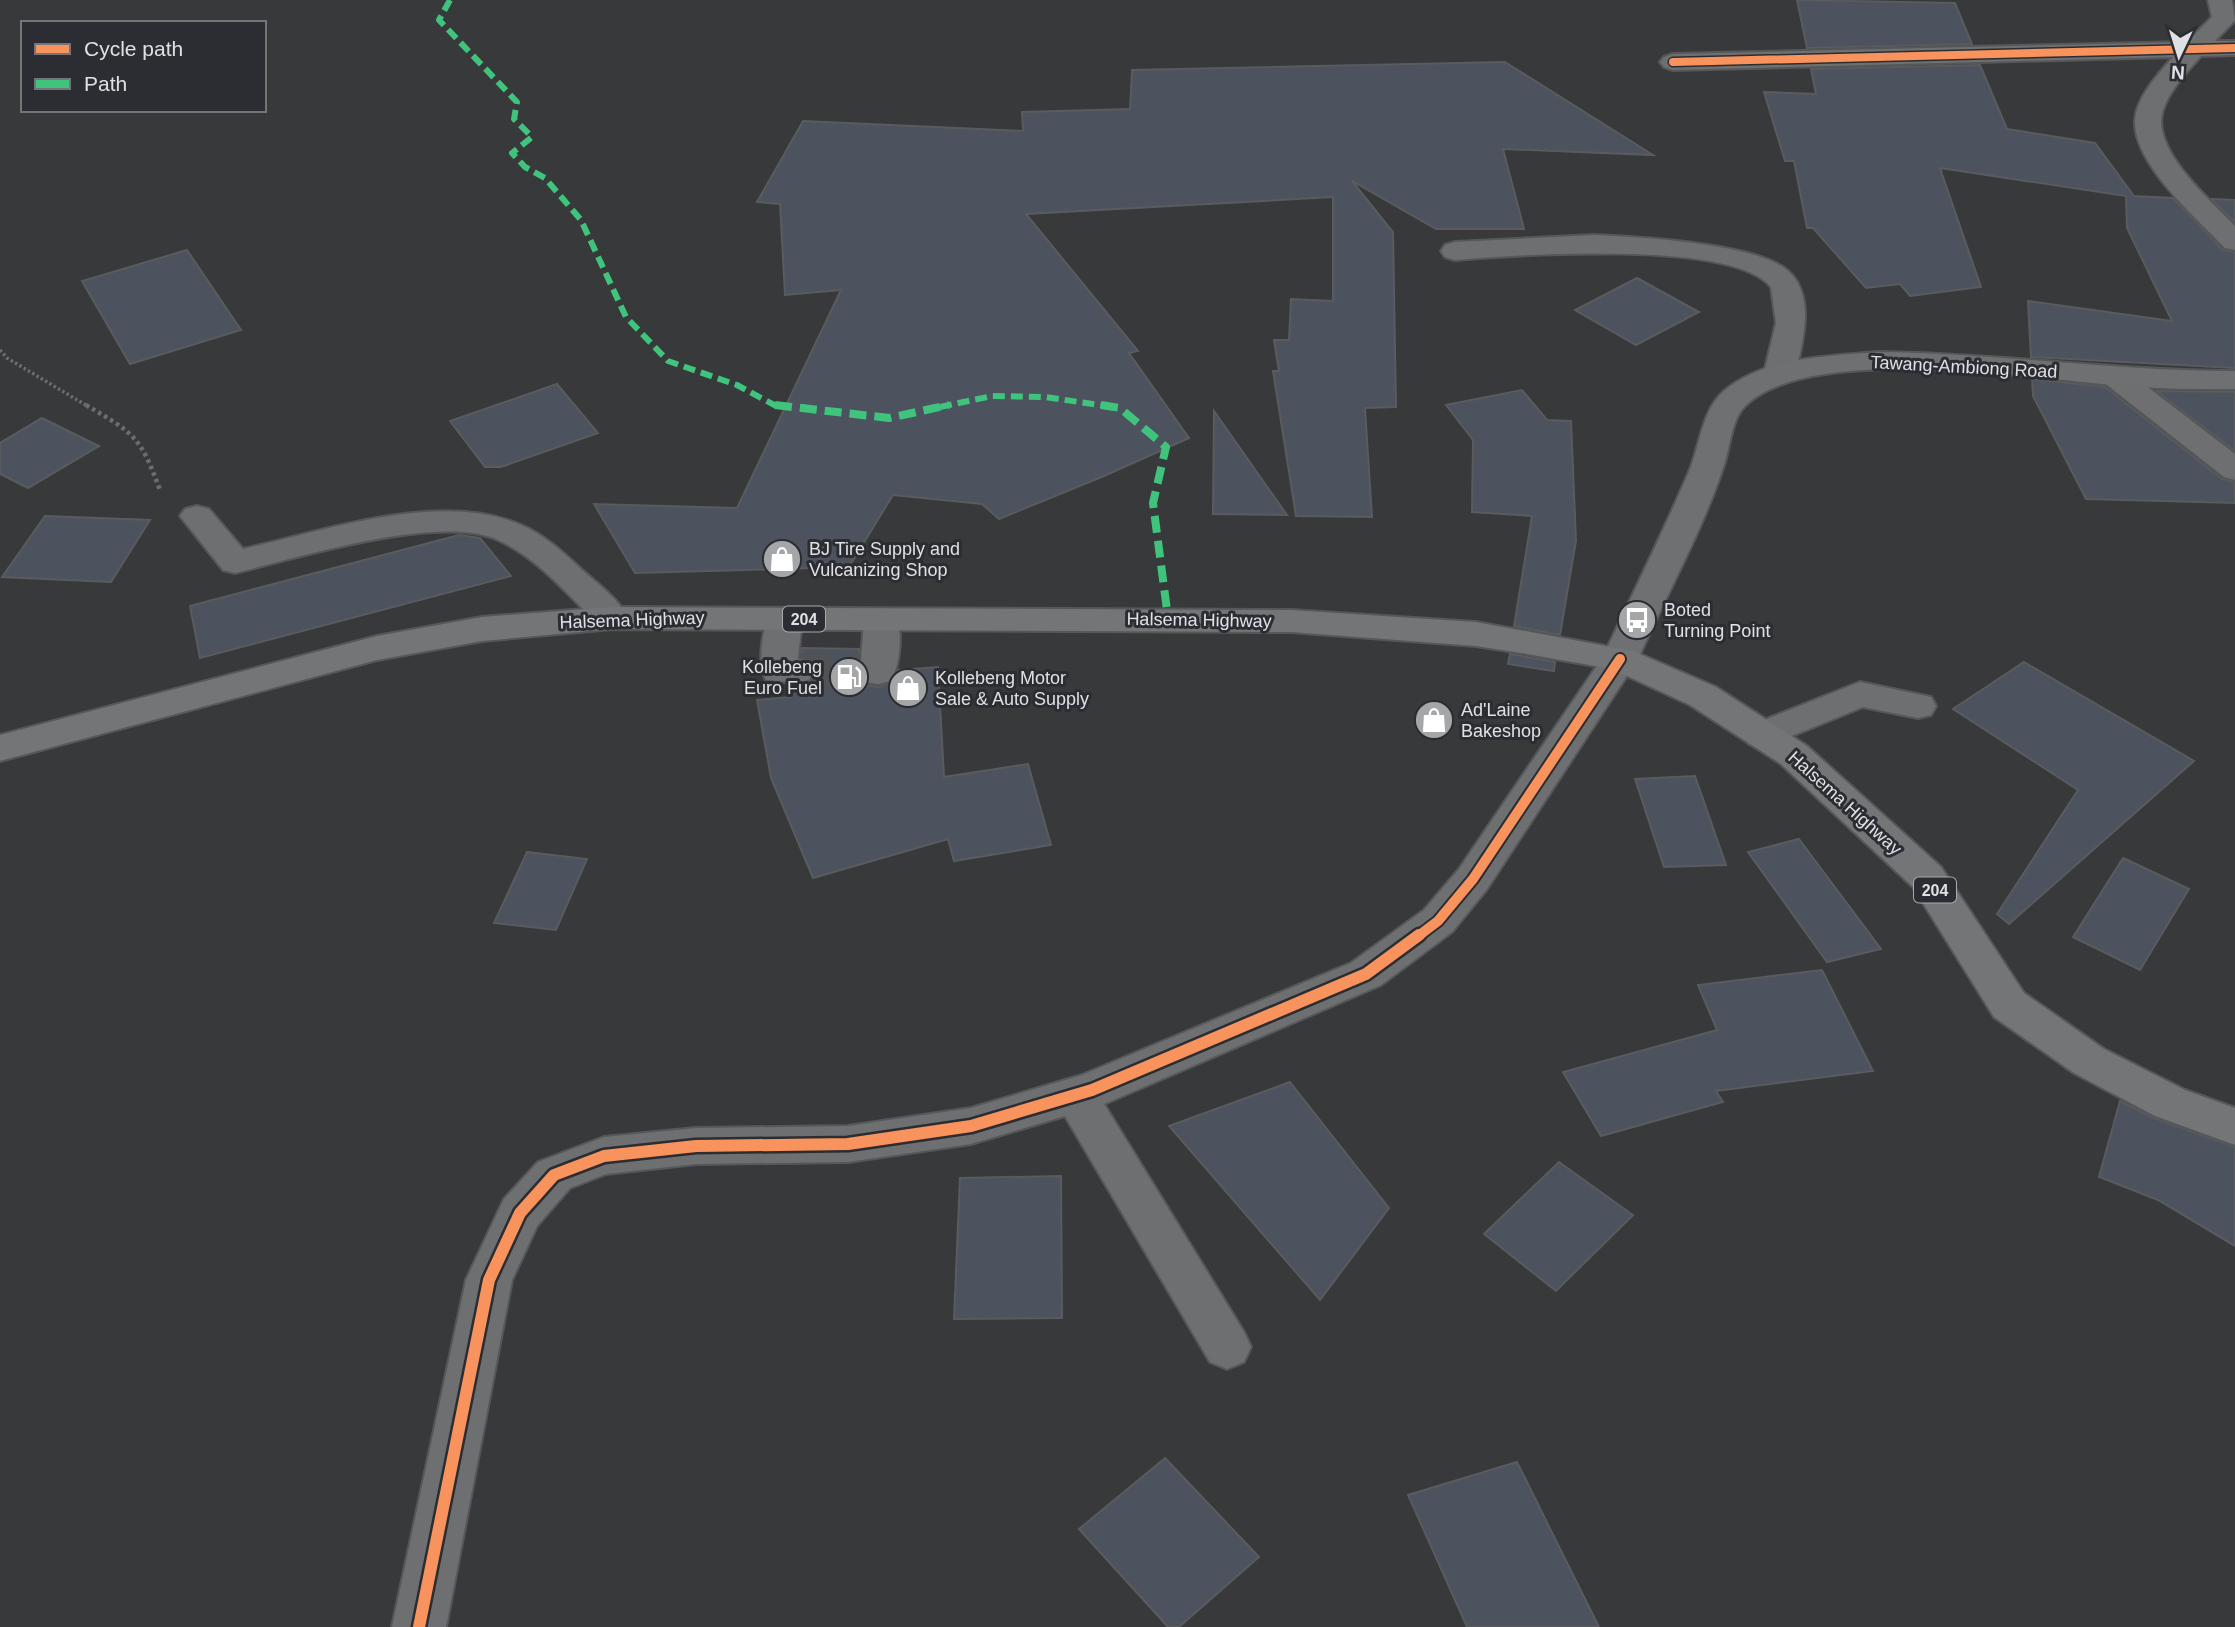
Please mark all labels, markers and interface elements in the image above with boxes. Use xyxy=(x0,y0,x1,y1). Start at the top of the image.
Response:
legend xyxy=(21,21,266,112)
north arrow xyxy=(2144,21,2214,91)
text: Cycle path xyxy=(84,37,183,60)
text: N xyxy=(2170,62,2185,83)
text: Path xyxy=(84,72,127,95)
street label: Tawang-Ambiong Road xyxy=(1870,352,2058,382)
shop icon: BJ Tire Supply and Vulcanizing Shop xyxy=(761,538,803,580)
place label: BJ Tire Supply and Vulcanizing Shop xyxy=(809,539,960,580)
bus stop icon: Boted Turning Point xyxy=(1616,599,1658,641)
place label: Boted Turning Point xyxy=(1664,600,1770,641)
road number: 204 xyxy=(783,606,825,632)
street label: Halsema Highway xyxy=(559,607,705,633)
street label: Halsema Highway xyxy=(1126,609,1272,631)
fuel station icon: Kollebeng Euro Fuel xyxy=(828,656,870,698)
place label: Kollebeng Euro Fuel xyxy=(742,657,822,698)
shop icon: Kollebeng Motor Sale & Auto Supply xyxy=(887,667,929,709)
place label: Kollebeng Motor Sale & Auto Supply xyxy=(935,668,1089,709)
shop icon: Ad'Laine Bakeshop xyxy=(1413,699,1455,741)
place label: Ad'Laine Bakeshop xyxy=(1461,700,1541,741)
street label: Halsema Highway xyxy=(1784,747,1906,859)
road number: 204 xyxy=(1914,877,1956,902)

